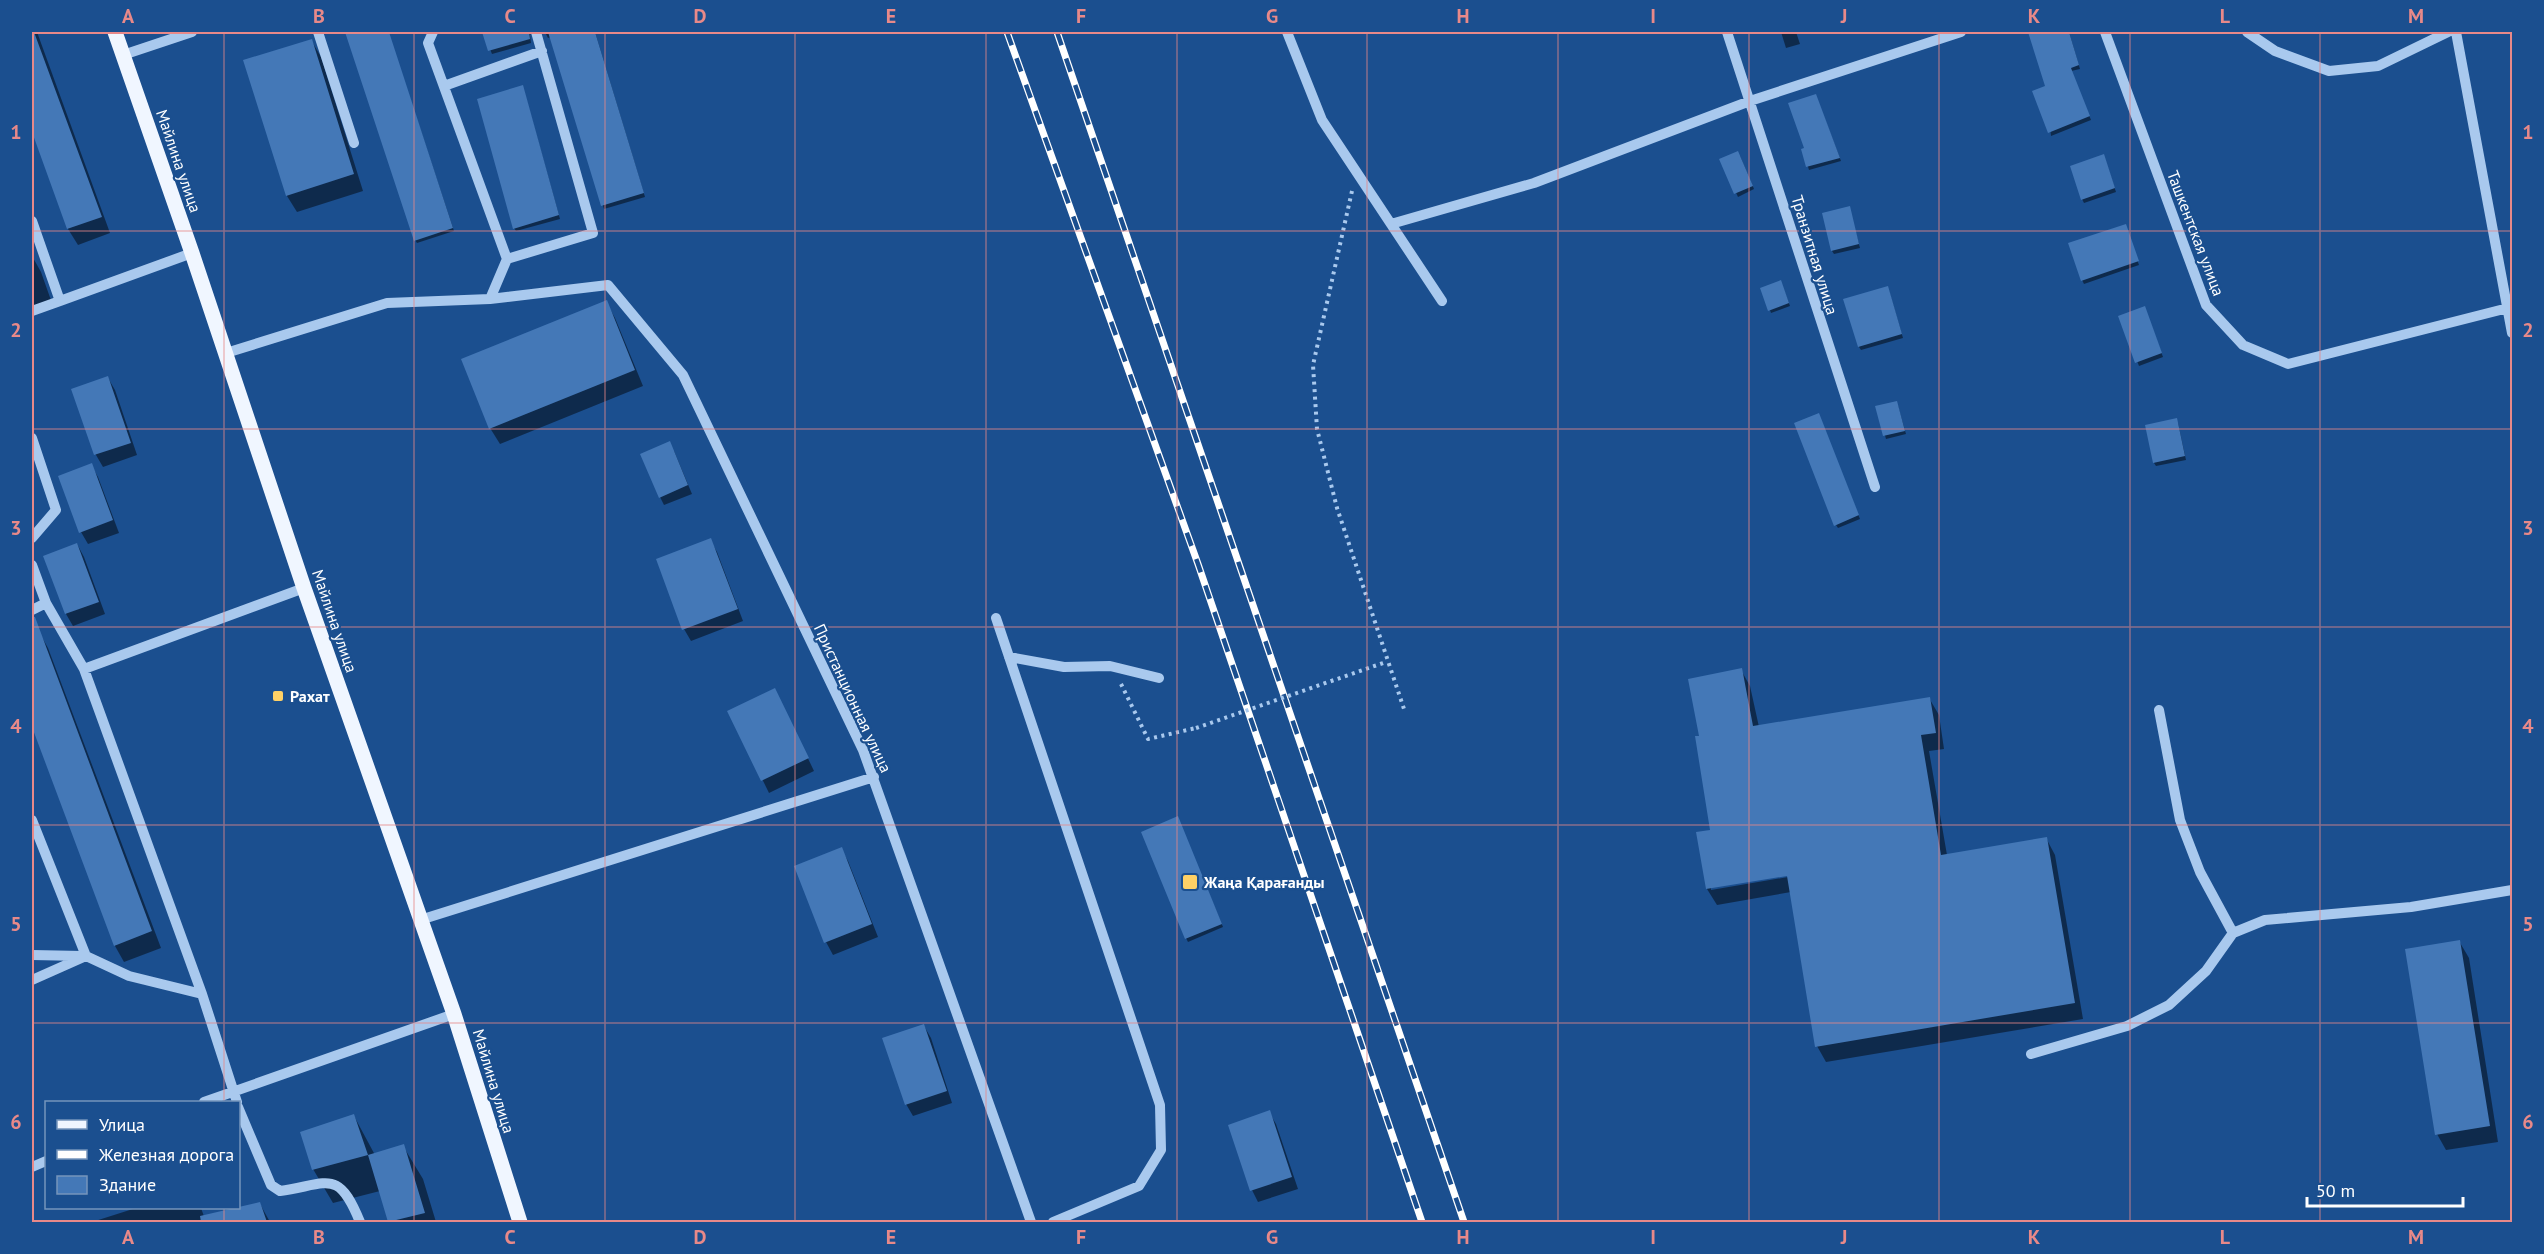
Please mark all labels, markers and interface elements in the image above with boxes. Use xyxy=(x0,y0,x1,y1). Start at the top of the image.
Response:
text: A xyxy=(122,3,135,29)
text: B xyxy=(313,3,325,29)
text: C xyxy=(504,3,516,29)
text: D xyxy=(694,3,707,29)
text: E xyxy=(886,3,896,29)
text: F xyxy=(1076,3,1086,29)
text: G xyxy=(1266,3,1278,29)
text: H xyxy=(1456,3,1470,29)
text: I xyxy=(1650,3,1656,29)
text: J xyxy=(1840,3,1847,29)
text: K xyxy=(2028,3,2041,29)
text: L xyxy=(2220,3,2231,29)
text: M xyxy=(2408,3,2424,29)
street label: Майлина улица xyxy=(152,107,206,215)
text: 1 xyxy=(10,119,22,145)
text: 1 xyxy=(2522,119,2534,145)
street label: Ташкентская улица xyxy=(2163,168,2229,298)
street label: Транзитная улица xyxy=(1787,193,1843,317)
text: 2 xyxy=(10,317,22,343)
text: 2 xyxy=(2522,317,2534,343)
text: 3 xyxy=(10,515,22,541)
text: 3 xyxy=(2522,515,2534,541)
street label: Майлина улица xyxy=(308,567,362,675)
street label: Пристанционная улица xyxy=(810,620,896,776)
place label: Рахат xyxy=(290,686,330,706)
marker: Рахат xyxy=(271,689,285,703)
text: 4 xyxy=(10,713,22,739)
text: 4 xyxy=(2522,713,2534,739)
place label: Жаңа Қарағанды xyxy=(1203,872,1325,892)
marker: Жаңа Қарағанды xyxy=(1181,873,1199,891)
text: 5 xyxy=(10,911,22,937)
text: 5 xyxy=(2522,911,2534,937)
street label: Майлина улица xyxy=(469,1027,519,1135)
legend xyxy=(45,1101,240,1209)
text: 6 xyxy=(10,1109,22,1135)
text: 6 xyxy=(2522,1109,2534,1135)
text: Улица xyxy=(99,1113,145,1136)
text: Железная дорога xyxy=(98,1143,234,1166)
scale bar xyxy=(2307,1170,2463,1208)
text: Здание xyxy=(99,1173,156,1196)
text: 50 m xyxy=(2316,1179,2355,1202)
text: A xyxy=(122,1224,135,1250)
text: B xyxy=(313,1224,325,1250)
text: C xyxy=(504,1224,516,1250)
text: D xyxy=(694,1224,707,1250)
text: E xyxy=(886,1224,896,1250)
text: F xyxy=(1076,1224,1086,1250)
text: G xyxy=(1266,1224,1278,1250)
text: H xyxy=(1456,1224,1470,1250)
text: I xyxy=(1650,1224,1656,1250)
text: J xyxy=(1840,1224,1847,1250)
text: K xyxy=(2028,1224,2041,1250)
text: L xyxy=(2220,1224,2231,1250)
text: M xyxy=(2408,1224,2424,1250)

